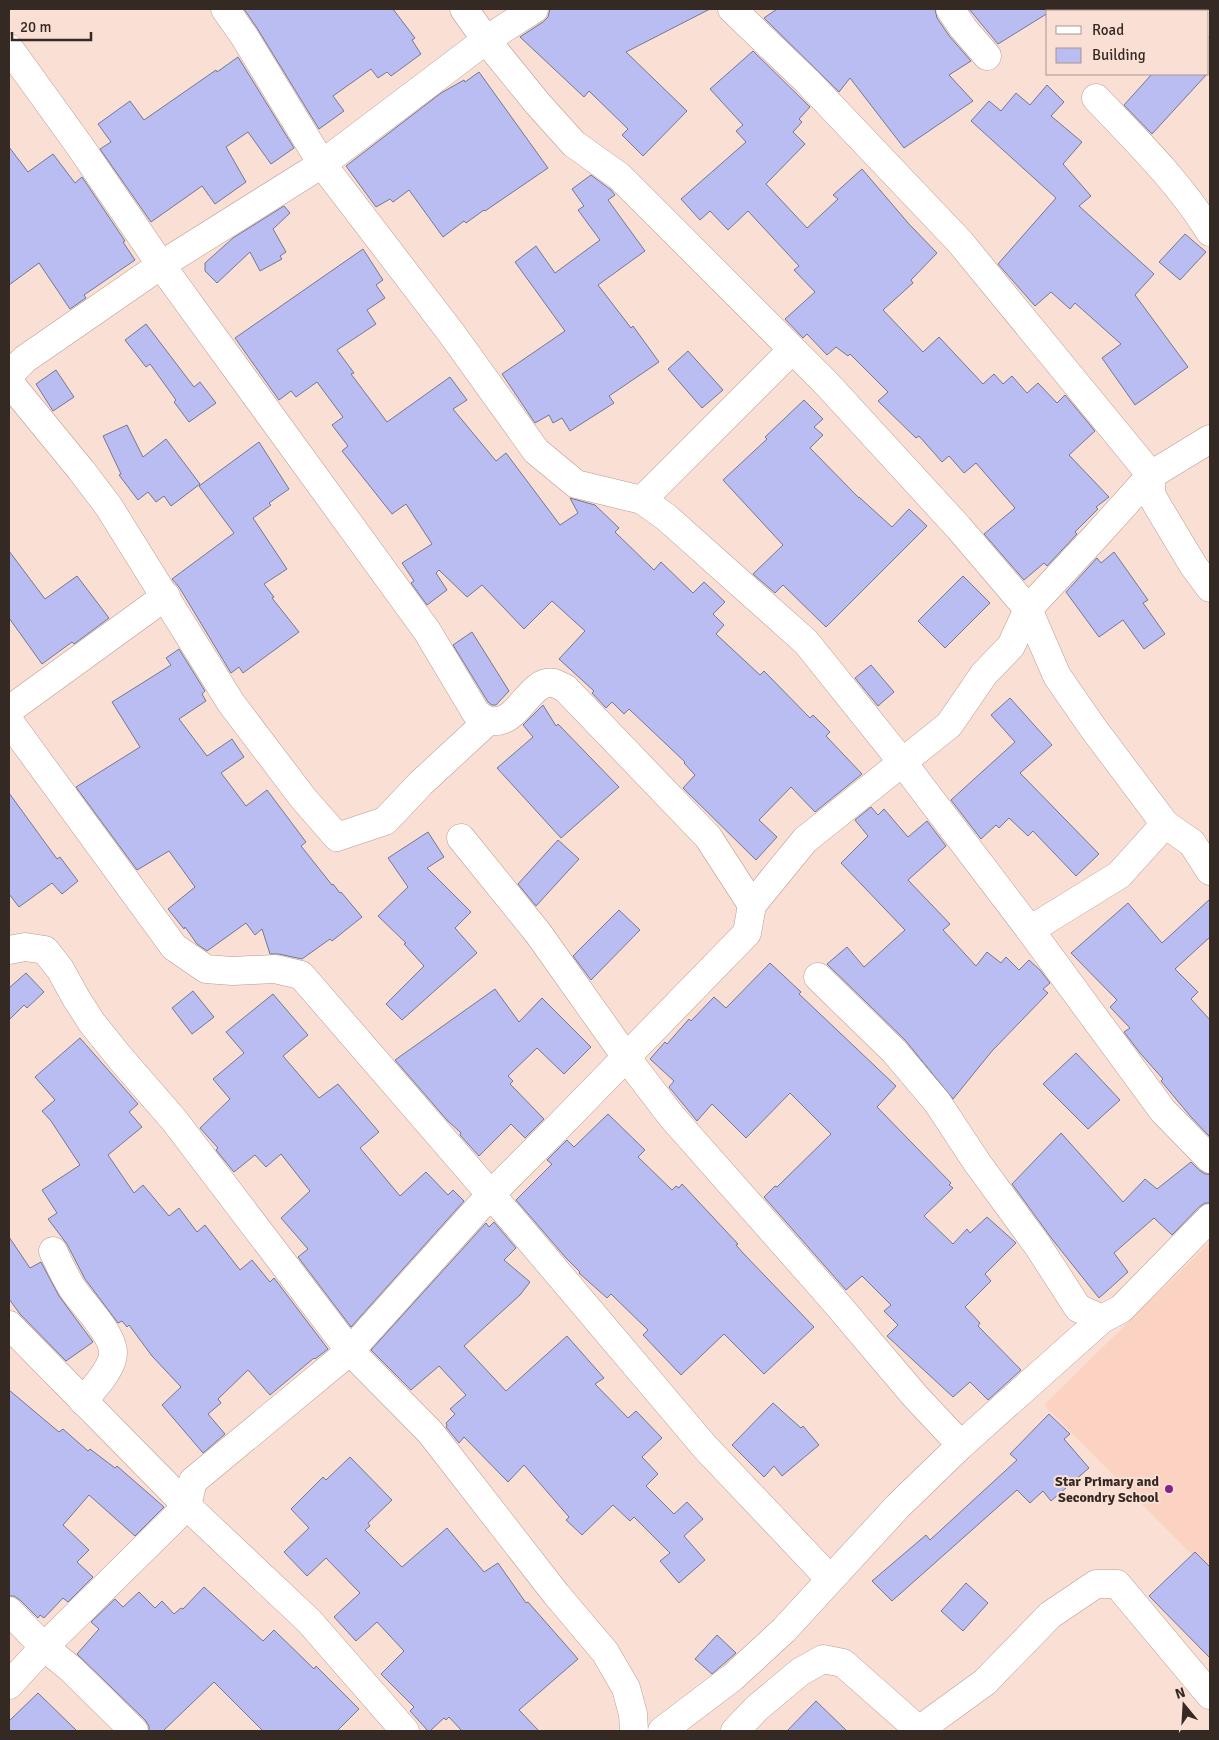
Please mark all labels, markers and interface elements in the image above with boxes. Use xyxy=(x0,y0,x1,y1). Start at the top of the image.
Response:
scale bar xyxy=(12,10,91,42)
legend xyxy=(1046,10,1209,75)
text: 20 m xyxy=(20,18,51,36)
text: Road xyxy=(1092,21,1124,39)
text: Building xyxy=(1092,46,1146,64)
place label: Star Primary and Secondry School xyxy=(1055,1473,1160,1506)
marker: Star Primary and Secondry School xyxy=(1163,1483,1175,1495)
north arrow xyxy=(1159,1680,1209,1730)
text: N xyxy=(1173,1684,1187,1703)

